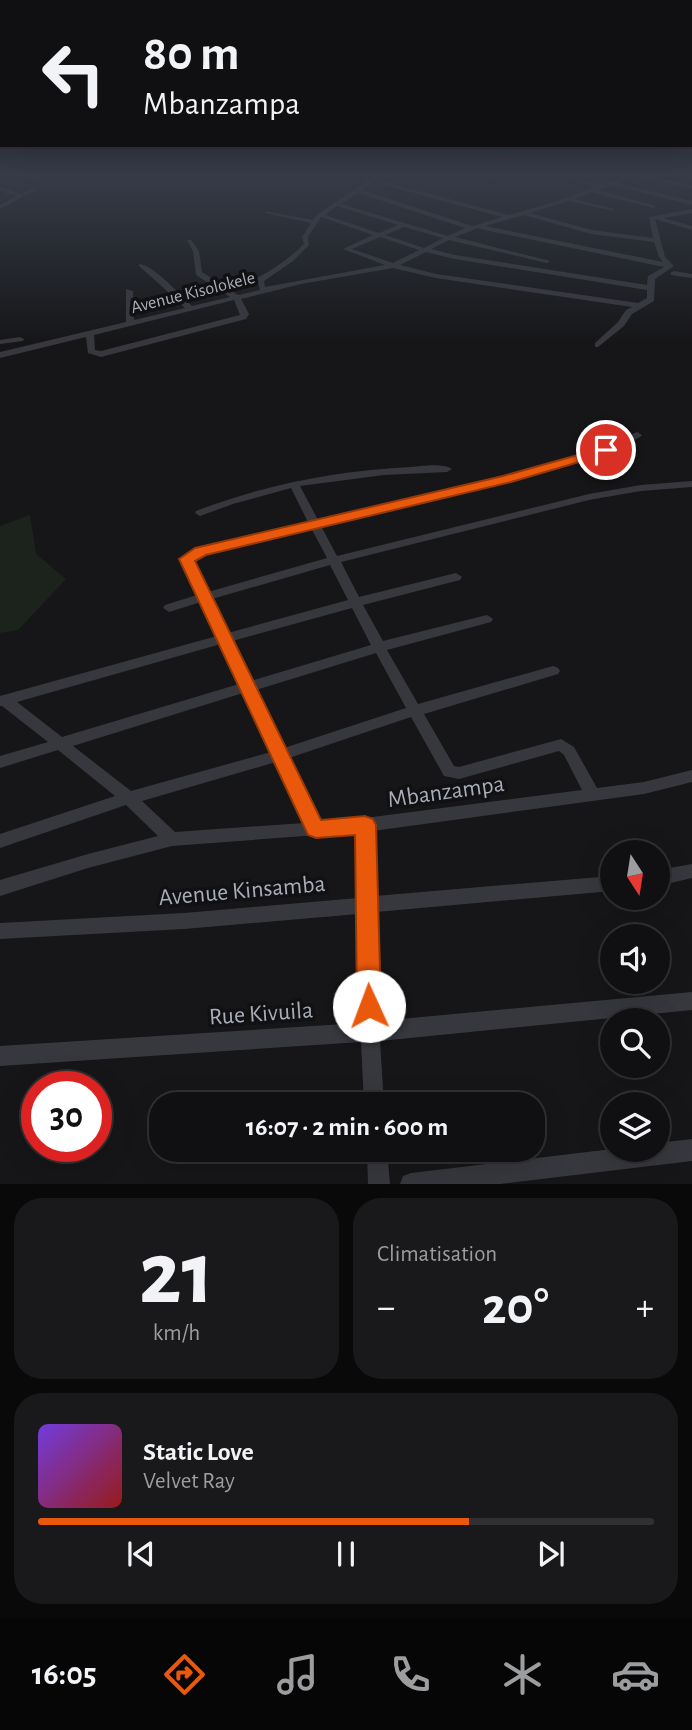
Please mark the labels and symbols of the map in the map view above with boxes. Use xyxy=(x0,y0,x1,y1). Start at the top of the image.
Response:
street label: Avenue Kisolokele xyxy=(129,269,257,317)
pin xyxy=(576,420,636,480)
street label: Mbanzampa xyxy=(386,772,506,812)
north arrow xyxy=(600,840,670,910)
street label: Avenue Kinsamba xyxy=(157,872,327,910)
position arrow xyxy=(332,969,406,1043)
street label: Rue Kivuila xyxy=(208,998,314,1030)
speed limit sign: 30 xyxy=(21,1071,112,1162)

